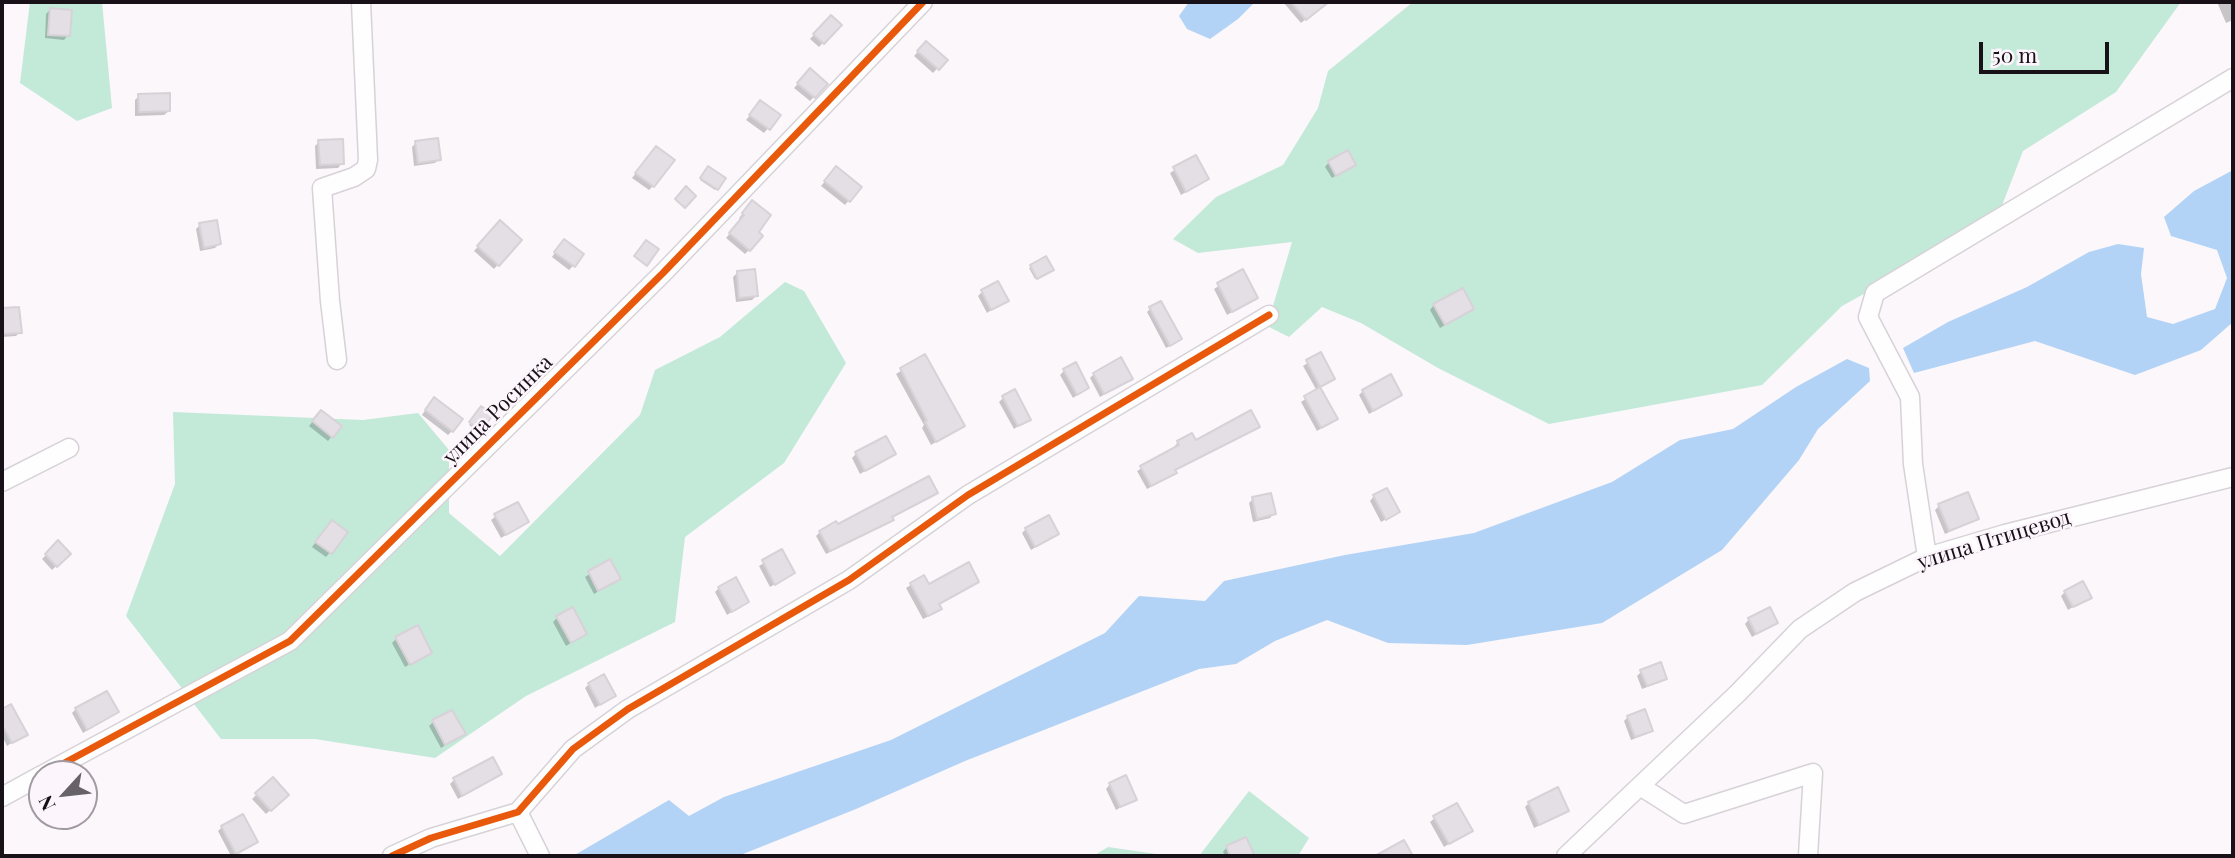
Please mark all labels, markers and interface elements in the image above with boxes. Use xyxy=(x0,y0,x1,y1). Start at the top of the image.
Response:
scale bar xyxy=(1983,28,2112,72)
text: 50 m xyxy=(1992,40,2037,68)
street label: улица Росинка xyxy=(438,350,558,470)
street label: улица Птицевод xyxy=(1914,505,2074,575)
north arrow xyxy=(28,760,98,830)
text: N xyxy=(31,792,61,816)

